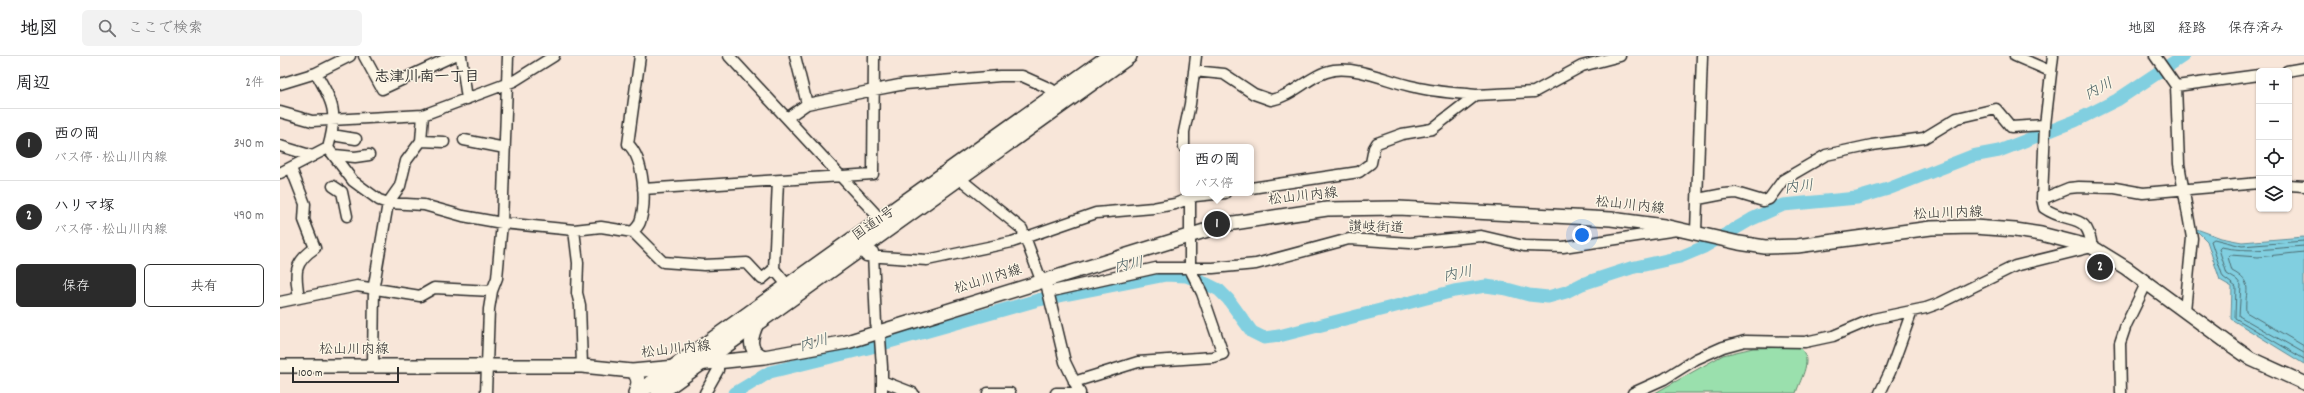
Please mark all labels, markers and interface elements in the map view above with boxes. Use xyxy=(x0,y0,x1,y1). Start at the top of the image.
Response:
search box xyxy=(82,10,362,46)
text: 地図 xyxy=(20,17,58,44)
icon: search xyxy=(96,17,118,39)
text: ここで検索 xyxy=(128,18,203,40)
text: 地図 xyxy=(2128,19,2156,39)
text: 経路 xyxy=(2178,19,2206,39)
text: 保存済み xyxy=(2228,19,2284,39)
district label: 志津川南一丁目 xyxy=(374,67,480,89)
map controls xyxy=(2256,68,2292,212)
button: + xyxy=(2256,68,2292,104)
text: 周辺 xyxy=(16,73,50,97)
water label: 内川 xyxy=(2081,73,2117,107)
text: 2件 xyxy=(245,74,264,93)
button: − xyxy=(2256,104,2292,140)
text: 西の岡 xyxy=(54,124,99,146)
text: 1 xyxy=(28,135,30,154)
text: 340 m xyxy=(234,135,264,154)
button: locate xyxy=(2256,140,2292,176)
popup xyxy=(1180,144,1254,196)
text: バス停 · 松山川内線 xyxy=(54,149,167,168)
text: 西の岡 xyxy=(1194,150,1240,172)
text: バス停 xyxy=(1194,175,1234,194)
water label: 内川 xyxy=(1783,175,1815,201)
button: layers xyxy=(2256,176,2292,212)
street label: 松山川内線 xyxy=(1267,183,1339,211)
street label: 松山川内線 xyxy=(1594,192,1666,220)
text: ハリマ塚 xyxy=(54,196,114,218)
street label: 国道11号 xyxy=(849,202,899,246)
street label: 松山川内線 xyxy=(1913,203,1983,225)
text: 2 xyxy=(26,207,32,226)
text: 490 m xyxy=(234,207,264,226)
pin: 1 xyxy=(1204,209,1230,239)
street label: 讃岐街道 xyxy=(1348,217,1404,239)
text: バス停 · 松山川内線 xyxy=(54,221,167,240)
your location xyxy=(1572,225,1592,245)
water label: 内川 xyxy=(1112,252,1146,280)
pin: 2 xyxy=(2087,252,2113,282)
street label: 松山川内線 xyxy=(952,260,1024,300)
water label: 内川 xyxy=(1441,261,1475,289)
button: 保存 xyxy=(16,264,136,307)
button: 共有 xyxy=(144,264,264,307)
water label: 内川 xyxy=(797,329,831,359)
street label: 松山川内線 xyxy=(640,336,712,364)
street label: 松山川内線 xyxy=(319,340,389,360)
scale bar xyxy=(292,365,399,384)
text: 100 m xyxy=(298,366,322,382)

